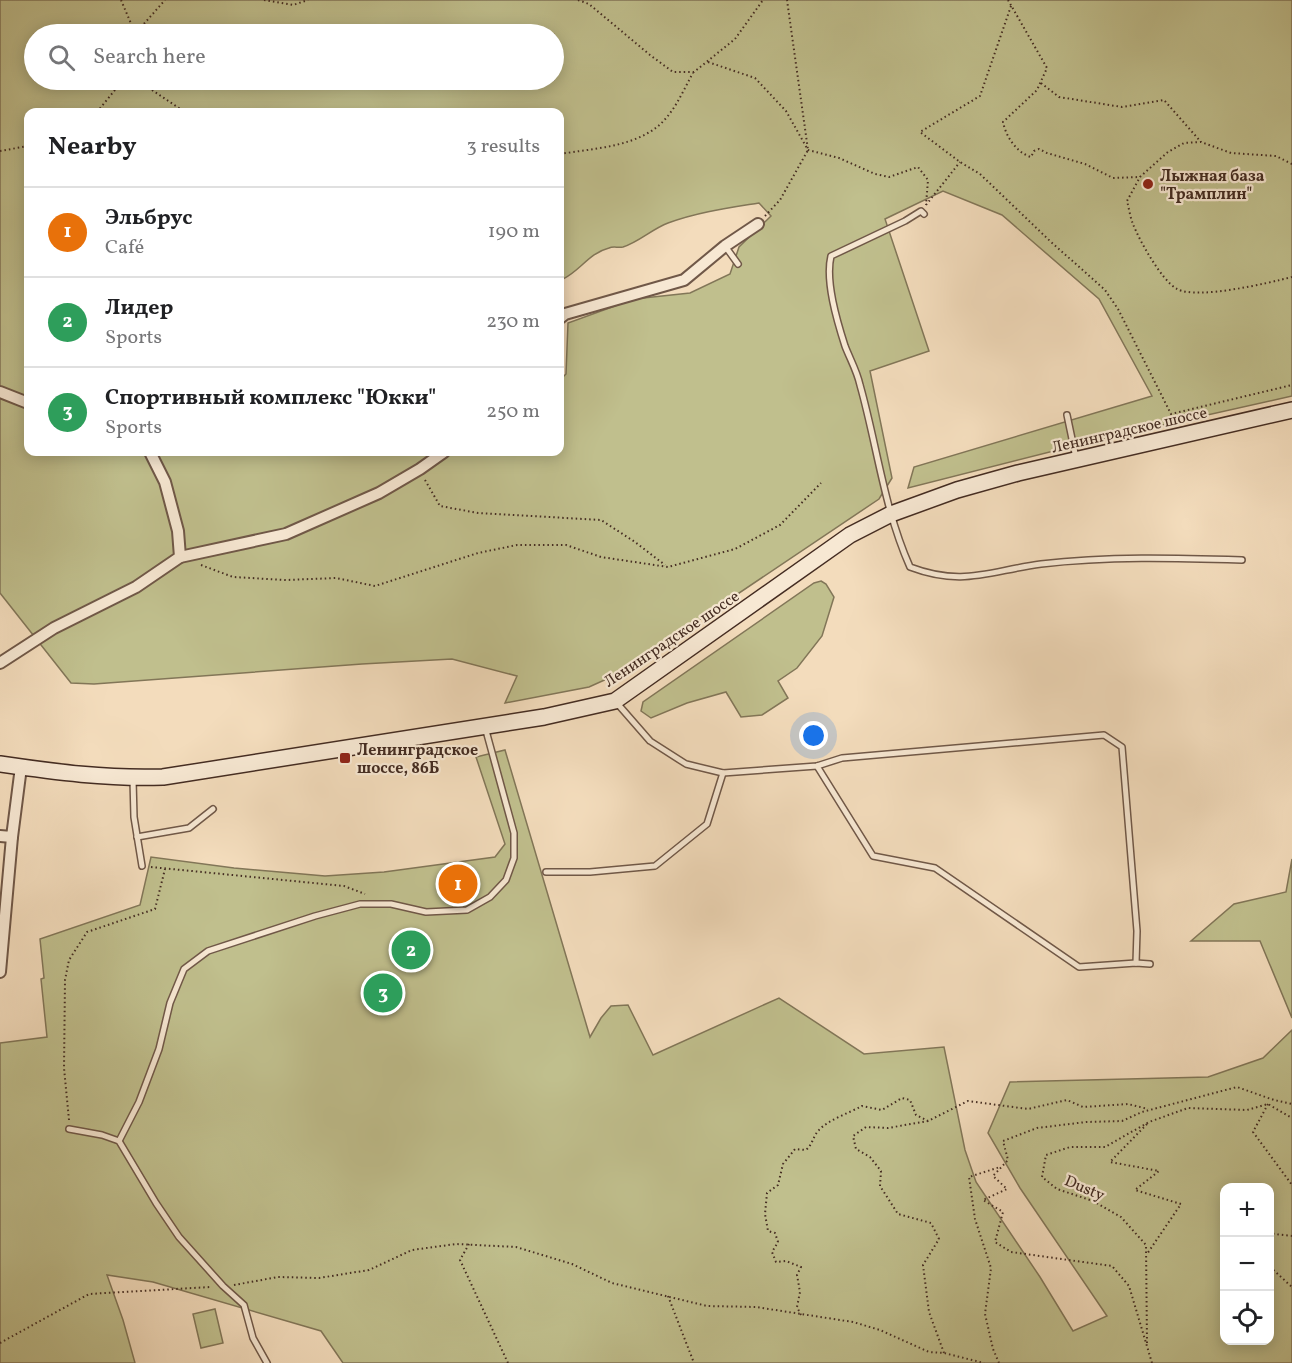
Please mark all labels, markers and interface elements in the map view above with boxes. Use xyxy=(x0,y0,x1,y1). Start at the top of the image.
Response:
search box xyxy=(24,24,564,90)
icon: search xyxy=(45,41,78,74)
text: Search here xyxy=(93,42,206,73)
text: Nearby xyxy=(48,129,137,165)
text: 3 results xyxy=(466,133,540,161)
place label: Лыжная база "Трамплин" xyxy=(1160,166,1265,206)
marker: Лыжная база "Трамплин" xyxy=(1141,177,1155,191)
text: Эльбрус xyxy=(105,203,193,234)
text: 1 xyxy=(63,218,72,246)
text: 190 m xyxy=(488,218,540,246)
text: Café xyxy=(105,234,144,262)
text: Лидер xyxy=(105,293,173,324)
text: 2 xyxy=(62,308,73,336)
text: 230 m xyxy=(486,308,540,336)
text: Sports xyxy=(105,324,162,352)
text: Спортивный комплекс "Юкки" xyxy=(105,383,436,414)
text: 3 xyxy=(62,398,73,426)
text: 250 m xyxy=(486,398,540,426)
street label: Ленинградское шоссе xyxy=(1049,402,1210,460)
text: Sports xyxy=(105,414,162,442)
street label: Ленинградское шоссе xyxy=(600,586,744,693)
your location xyxy=(799,721,828,750)
place label: Ленинградское шоссе, 86Б xyxy=(357,740,478,780)
marker: Ленинградское шоссе, 86Б xyxy=(338,751,352,765)
pin: 1 xyxy=(438,862,478,906)
pin: 2 xyxy=(392,928,430,972)
pin: 3 xyxy=(364,970,403,1016)
street label: Dusty xyxy=(1061,1171,1108,1207)
map controls xyxy=(1220,1183,1274,1345)
button: + xyxy=(1220,1183,1274,1237)
button: − xyxy=(1220,1237,1274,1291)
button: locate xyxy=(1220,1291,1274,1345)

